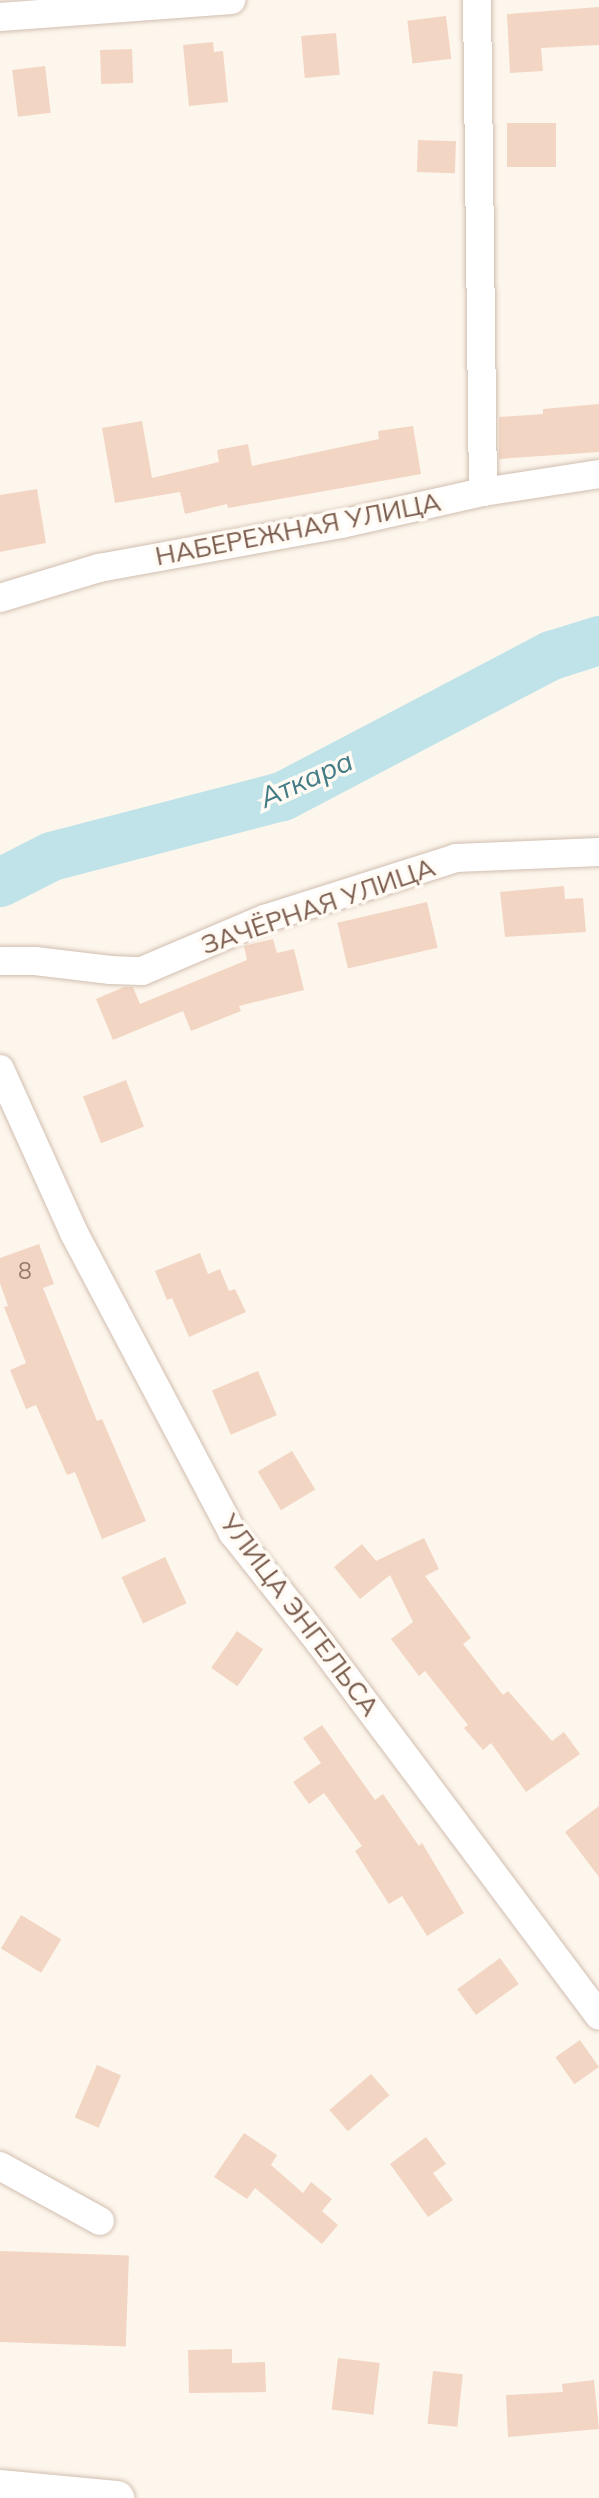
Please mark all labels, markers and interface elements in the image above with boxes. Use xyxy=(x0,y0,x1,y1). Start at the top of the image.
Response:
street label: НАБЕРЕЖНАЯ УЛИЦА xyxy=(153,486,443,572)
water label: Аткара xyxy=(254,744,358,814)
street label: ЗАЧЁРНАЯ УЛИЦА xyxy=(197,851,439,961)
house number: 8 xyxy=(18,1257,32,1285)
street label: УЛИЦА ЭНГЕЛЬСА xyxy=(214,1508,386,1722)

